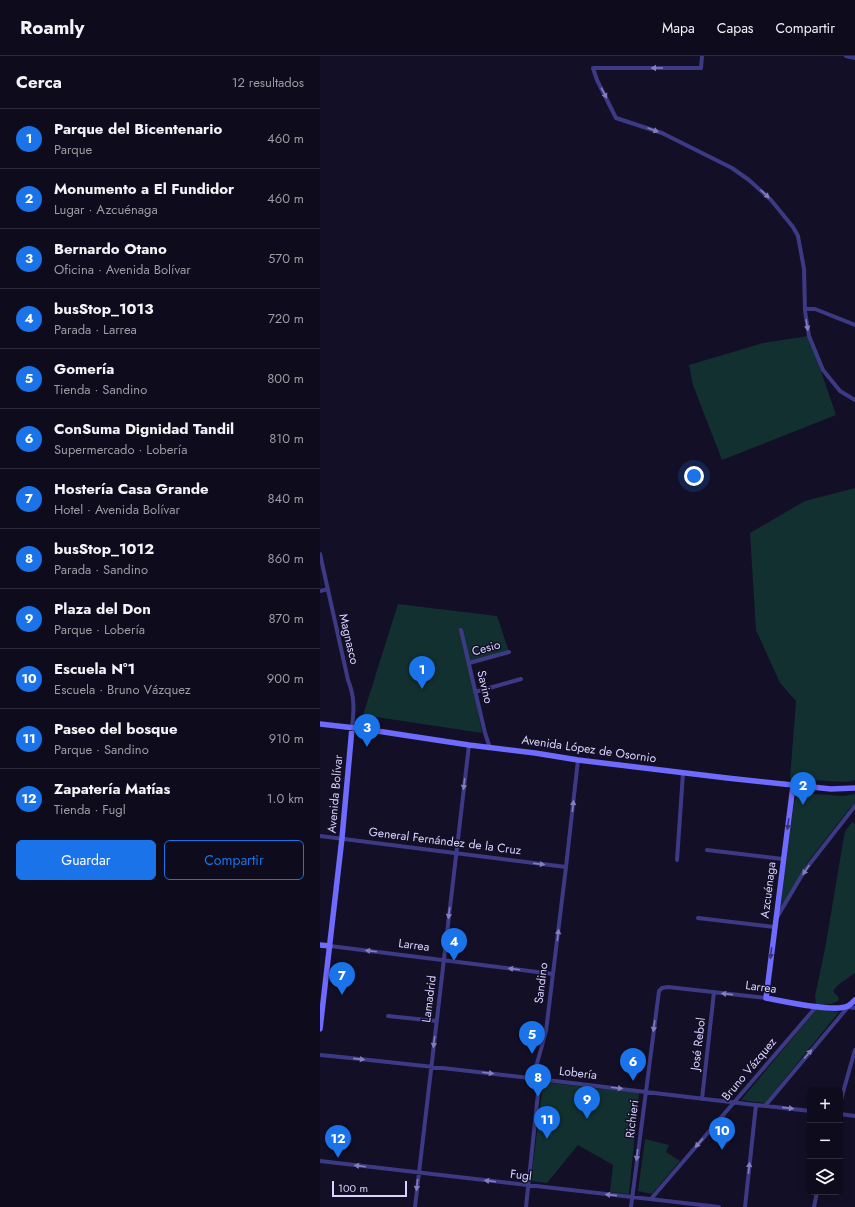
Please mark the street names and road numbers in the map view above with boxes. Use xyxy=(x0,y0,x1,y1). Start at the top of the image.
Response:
street label: Magnasco xyxy=(334,612,364,667)
street label: Cesio xyxy=(470,635,503,661)
street label: Savino xyxy=(472,669,498,706)
street label: Avenida López de Osornio xyxy=(521,731,658,767)
street label: Avenida Bolívar xyxy=(323,753,347,834)
street label: General Fernández de la Cruz xyxy=(368,823,523,859)
street label: Azcuénaga xyxy=(756,861,780,919)
street label: Larrea xyxy=(397,934,431,956)
street label: Sandino xyxy=(530,961,553,1005)
street label: Lamadrid xyxy=(417,974,441,1024)
street label: Larrea xyxy=(744,976,778,998)
street label: José Rebol xyxy=(686,1017,710,1073)
street label: Bruno Vázquez xyxy=(717,1033,781,1104)
street label: Lobería xyxy=(558,1062,598,1084)
street label: Richieri xyxy=(621,1099,643,1139)
street label: Fugl xyxy=(509,1165,533,1185)

